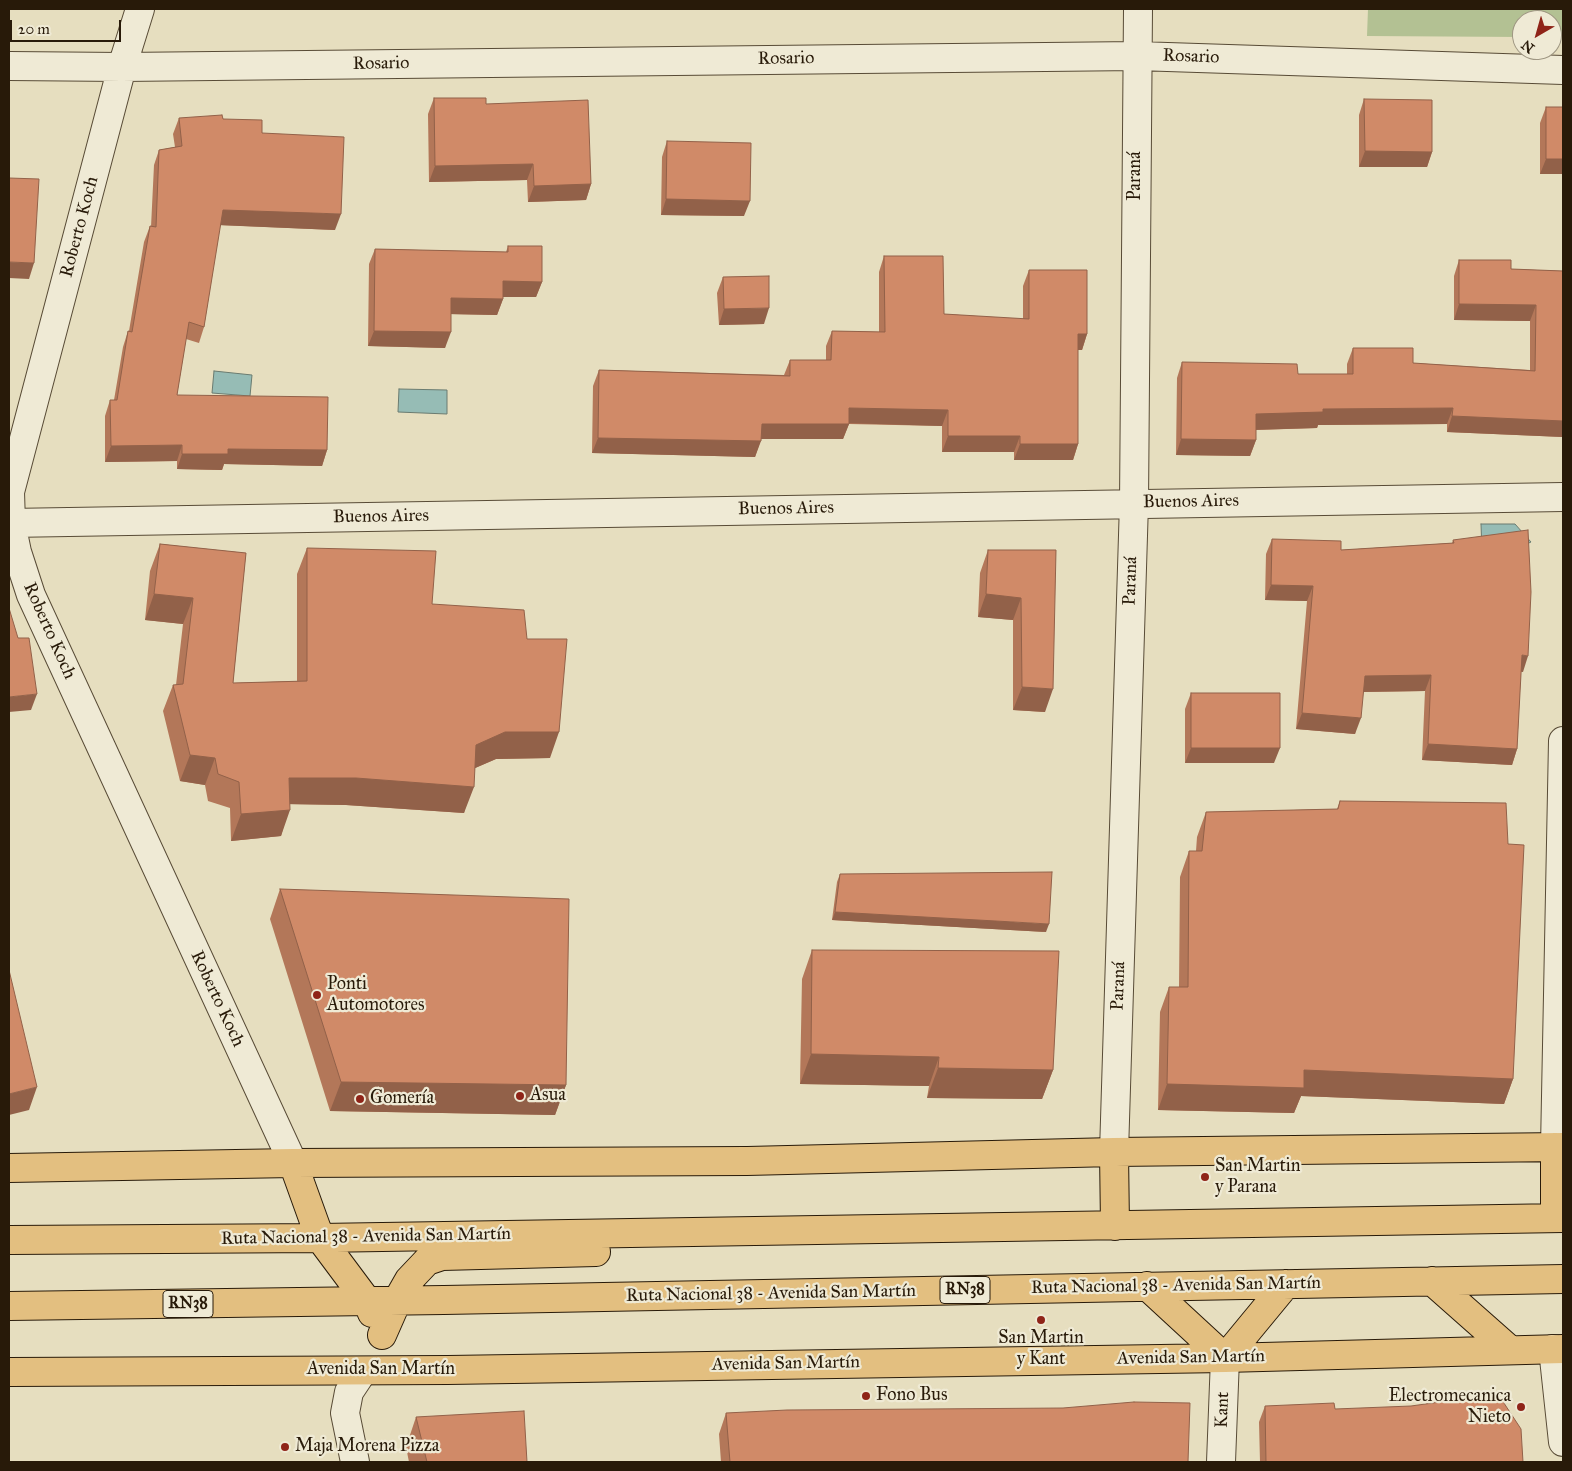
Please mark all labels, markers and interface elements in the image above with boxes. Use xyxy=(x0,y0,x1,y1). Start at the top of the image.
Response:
scale bar xyxy=(12,10,124,42)
north arrow xyxy=(1512,10,1562,60)
text: 20 m xyxy=(18,20,50,38)
text: N xyxy=(1518,36,1538,57)
street label: Rosario xyxy=(1162,45,1220,69)
street label: Rosario xyxy=(757,48,815,70)
street label: Rosario xyxy=(352,53,410,75)
street label: Paraná xyxy=(1125,151,1147,201)
street label: Roberto Koch xyxy=(56,174,104,280)
street label: Buenos Aires xyxy=(1143,490,1239,514)
street label: Buenos Aires xyxy=(738,497,834,521)
street label: Buenos Aires xyxy=(333,505,429,529)
street label: Paraná xyxy=(1119,556,1143,606)
street label: Roberto Koch xyxy=(18,579,80,683)
street label: Roberto Koch xyxy=(185,948,249,1050)
street label: Paraná xyxy=(1107,961,1131,1011)
place label: Ponti Automotores xyxy=(327,974,425,1016)
marker: Ponti Automotores xyxy=(311,989,323,1001)
place label: Asua xyxy=(530,1085,566,1107)
place label: Gomería xyxy=(370,1088,434,1110)
marker: Asua xyxy=(514,1090,526,1102)
marker: Gomería xyxy=(354,1093,366,1105)
place label: San Martin y Parana xyxy=(1215,1156,1301,1198)
marker: San Martin y Parana xyxy=(1199,1171,1211,1183)
street label: Ruta Nacional 38 - Avenida San Martín xyxy=(221,1224,511,1250)
street label: Ruta Nacional 38 - Avenida San Martín xyxy=(1031,1273,1321,1299)
road number: RN38 xyxy=(940,1276,990,1304)
street label: Ruta Nacional 38 - Avenida San Martín xyxy=(626,1281,916,1307)
road number: RN38 xyxy=(163,1290,213,1318)
marker: San Martin y Kant xyxy=(1035,1314,1047,1326)
place label: San Martin y Kant xyxy=(998,1328,1084,1370)
street label: Avenida San Martín xyxy=(1117,1346,1265,1370)
street label: Avenida San Martín xyxy=(712,1352,860,1376)
street label: Avenida San Martín xyxy=(307,1359,455,1381)
place label: Fono Bus xyxy=(876,1385,947,1407)
place label: Electromecanica Nieto xyxy=(1388,1386,1511,1428)
marker: Fono Bus xyxy=(860,1390,872,1402)
street label: Kant xyxy=(1212,1391,1234,1429)
marker: Electromecanica Nieto xyxy=(1515,1401,1527,1413)
place label: Maja Morena Pizza xyxy=(295,1436,439,1458)
marker: Maja Morena Pizza xyxy=(279,1441,291,1453)

